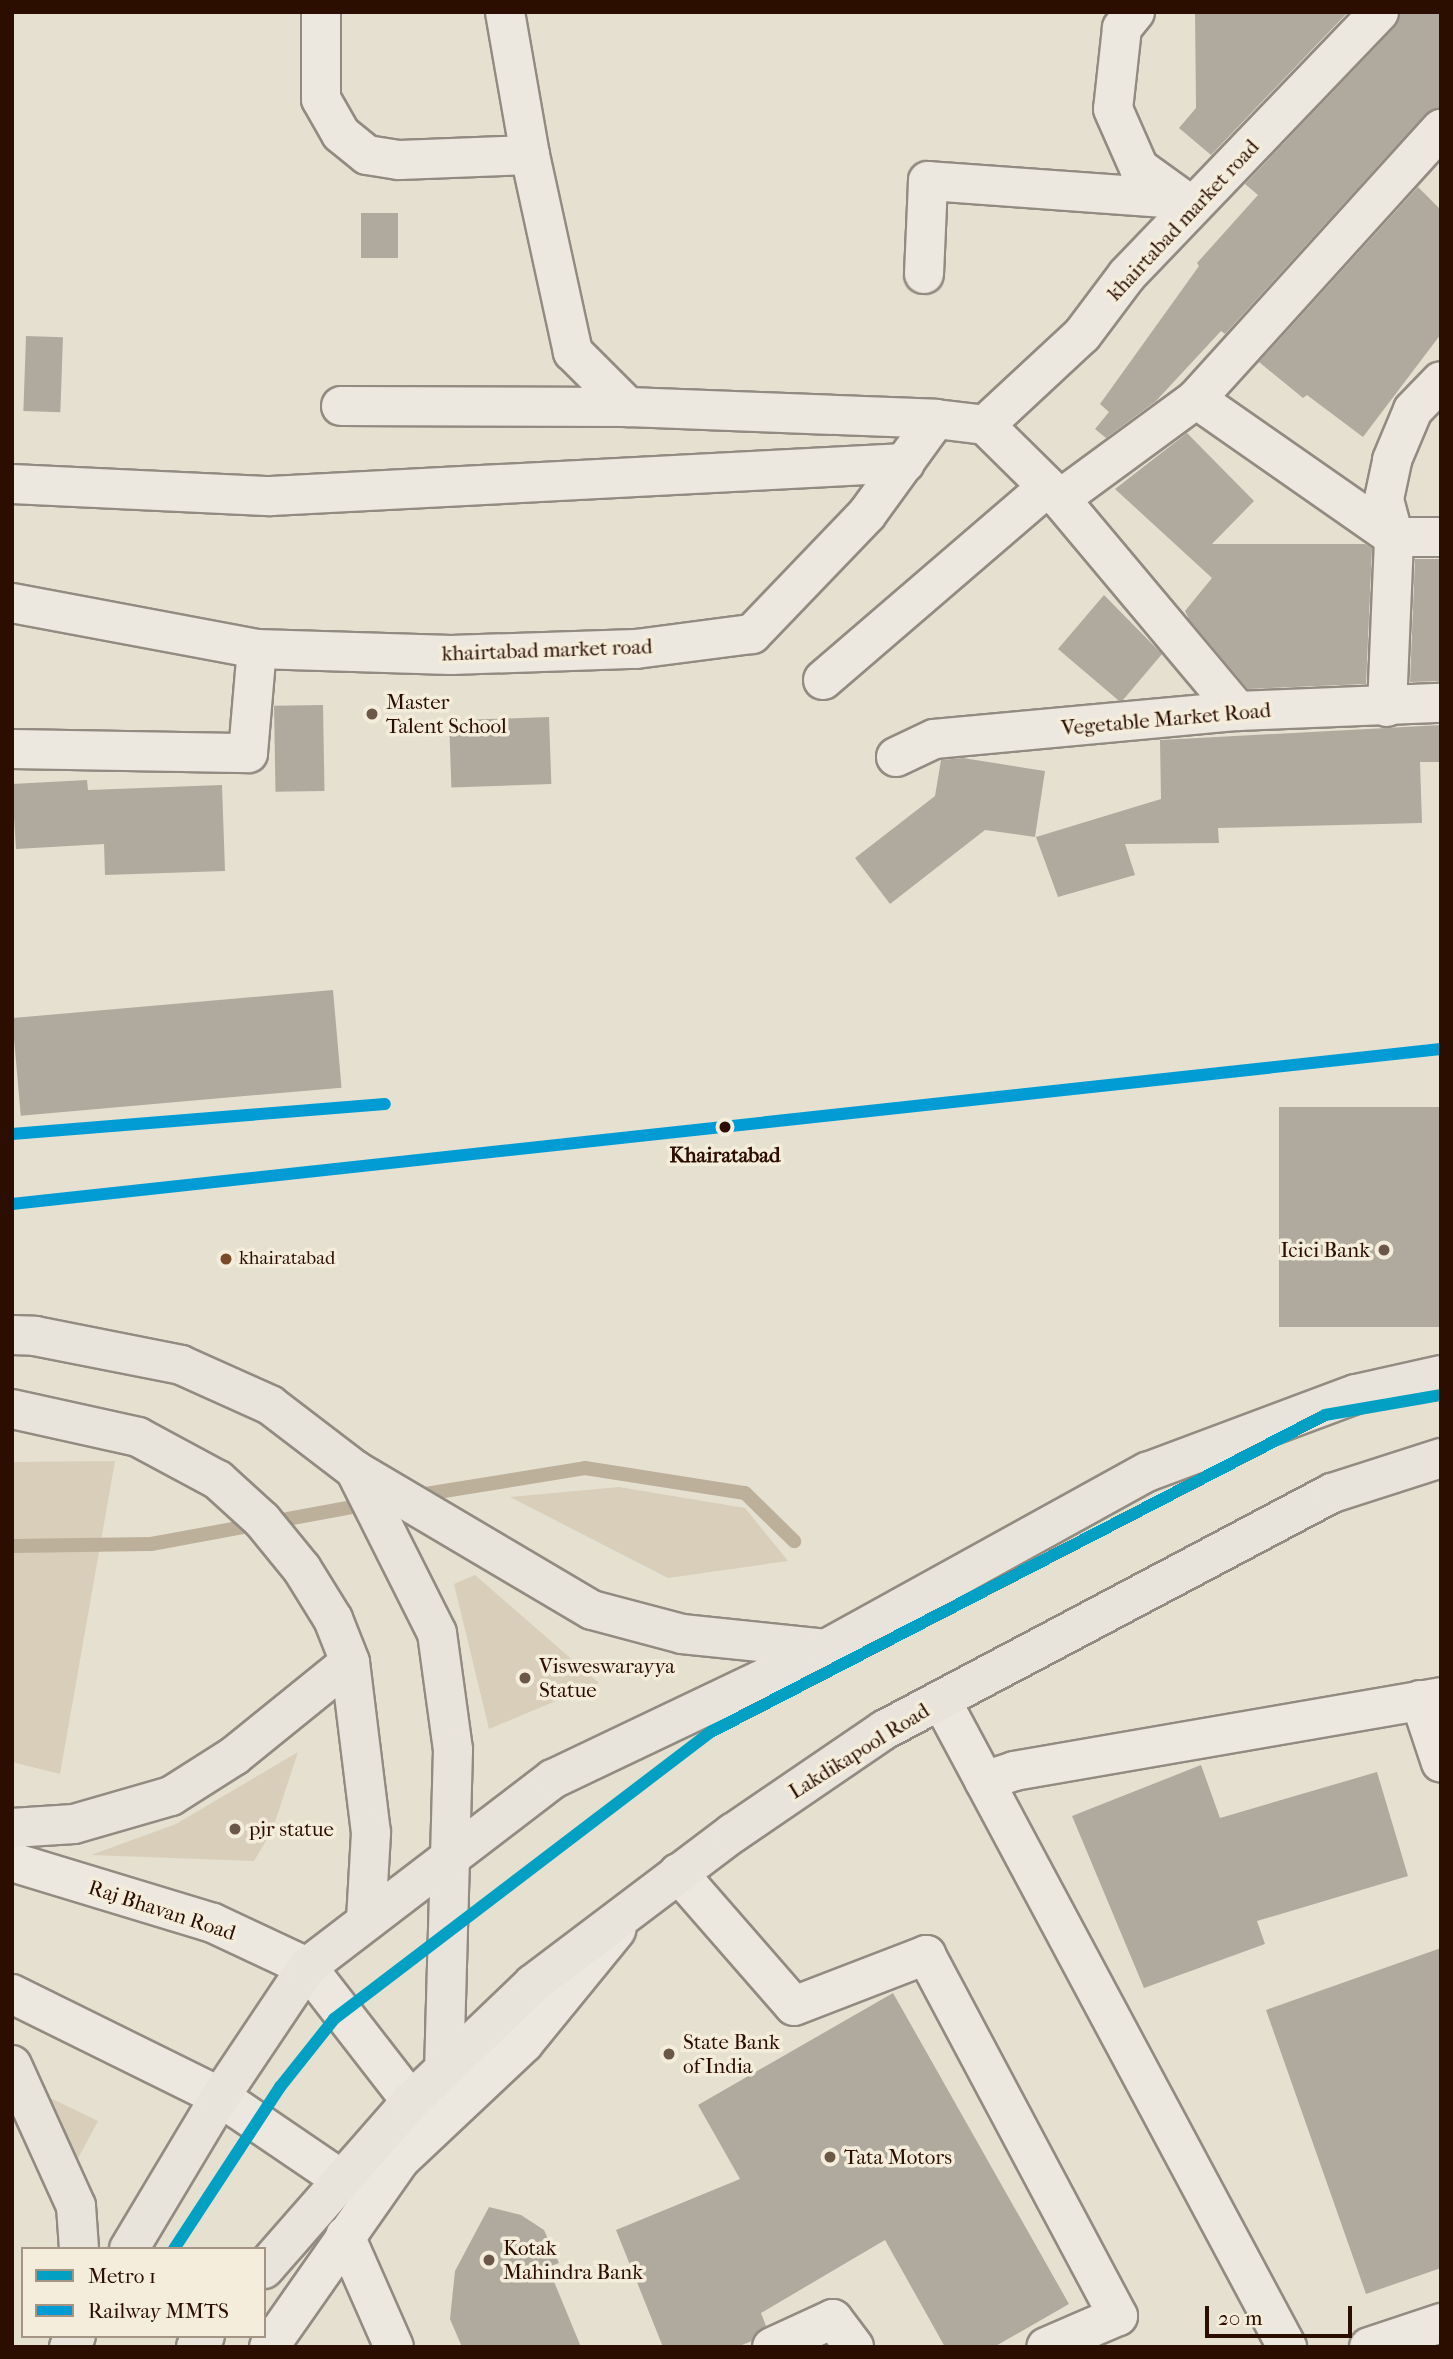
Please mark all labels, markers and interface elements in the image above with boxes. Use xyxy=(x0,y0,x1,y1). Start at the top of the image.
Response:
street label: khairtabad market road xyxy=(1102,134,1264,306)
street label: khairtabad market road xyxy=(441,634,653,666)
place label: Master Talent School xyxy=(386,689,507,739)
street label: Vegetable Market Road xyxy=(1060,697,1272,741)
marker: Master Talent School xyxy=(364,706,380,722)
marker: Khairatabad xyxy=(713,1115,737,1139)
place label: Khairatabad xyxy=(670,1142,780,1168)
place label: Icici Bank xyxy=(1280,1237,1370,1263)
marker: Icici Bank xyxy=(1376,1242,1392,1258)
place label: khairatabad xyxy=(239,1248,335,1270)
marker: khairatabad xyxy=(219,1252,233,1266)
place label: Visweswarayya Statue xyxy=(539,1653,675,1703)
marker: Visweswarayya Statue xyxy=(517,1670,533,1686)
street label: Lakdikapool Road xyxy=(784,1698,934,1804)
place label: pjr statue xyxy=(249,1816,334,1842)
marker: pjr statue xyxy=(227,1821,243,1837)
street label: Raj Bhavan Road xyxy=(85,1874,239,1946)
place label: State Bank of India xyxy=(683,2029,780,2079)
marker: State Bank of India xyxy=(661,2046,677,2062)
place label: Tata Motors xyxy=(844,2144,952,2170)
marker: Tata Motors xyxy=(822,2149,838,2165)
place label: Kotak Mahindra Bank xyxy=(503,2235,643,2285)
legend xyxy=(21,2247,266,2338)
marker: Kotak Mahindra Bank xyxy=(481,2252,497,2268)
text: Metro 1 xyxy=(88,2264,156,2288)
scale bar xyxy=(1208,2292,1355,2336)
text: Railway MMTS xyxy=(88,2299,229,2323)
text: 20 m xyxy=(1218,2306,1262,2330)

